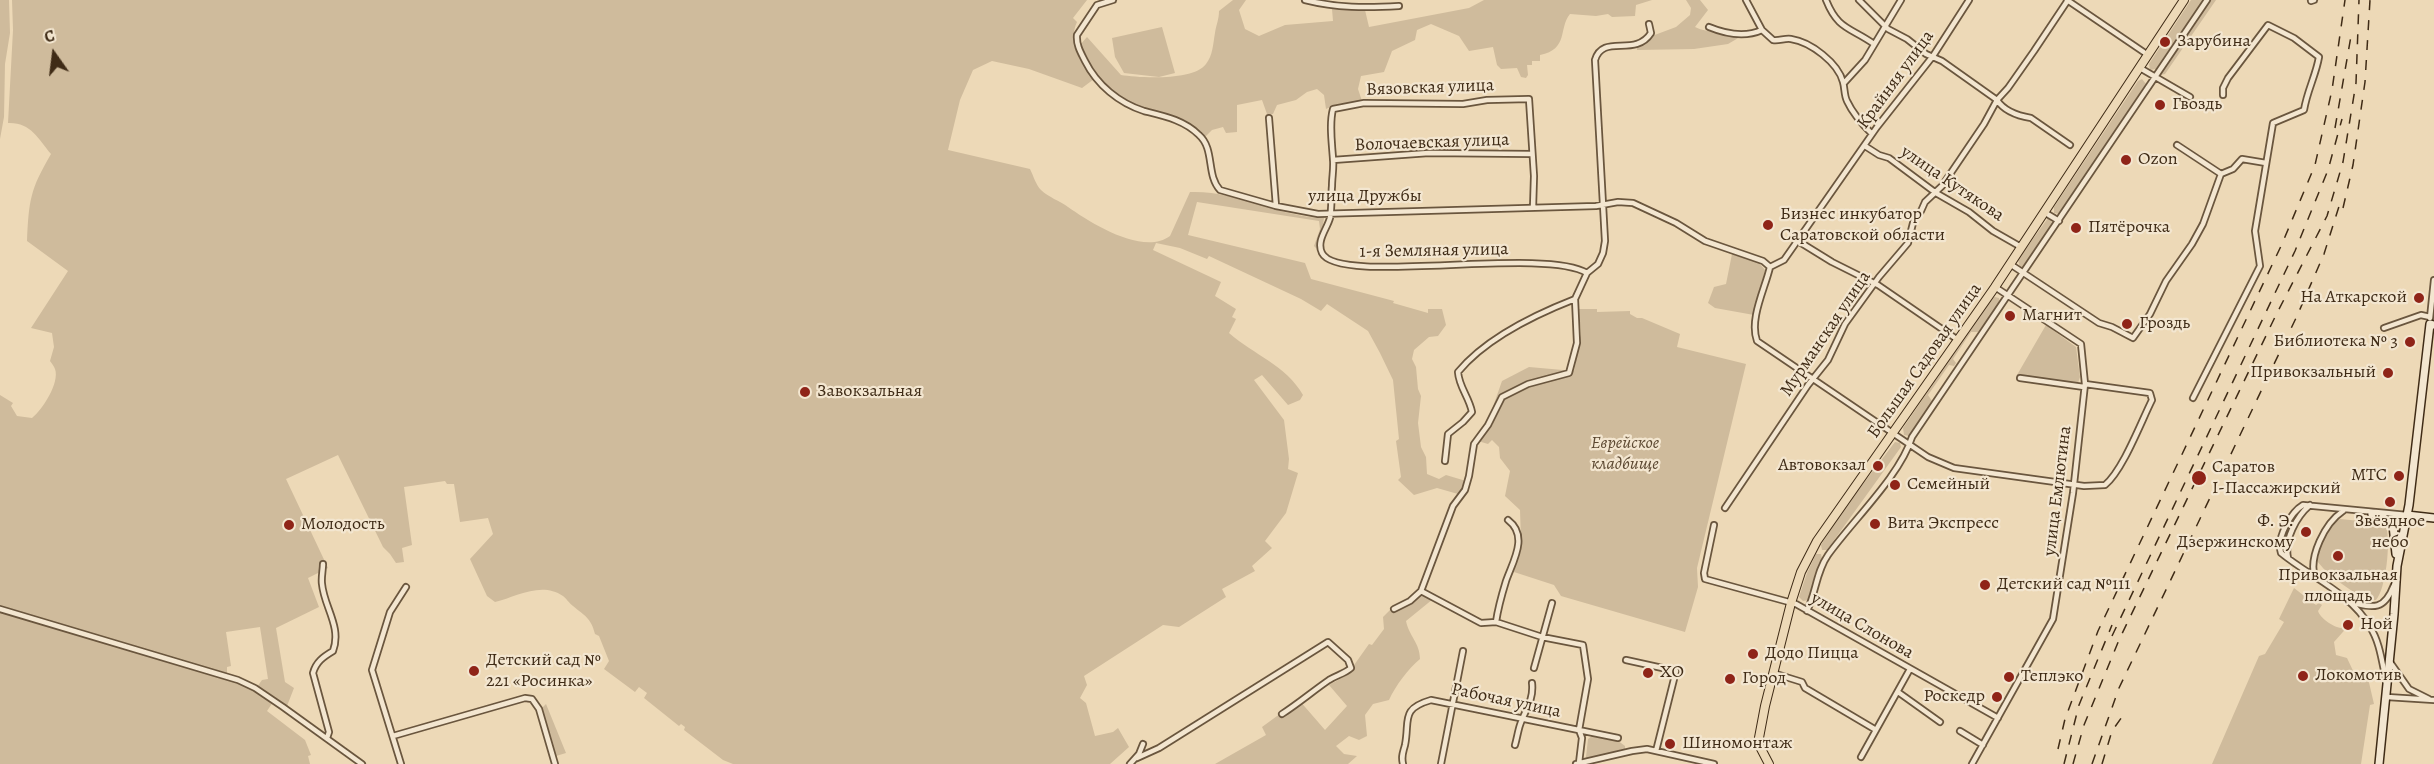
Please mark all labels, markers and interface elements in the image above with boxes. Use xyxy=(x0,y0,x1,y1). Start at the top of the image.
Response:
north arrow xyxy=(24,24,84,84)
text: С xyxy=(42,25,57,48)
street label: Крайняя улица xyxy=(1853,26,1939,134)
place label: Зарубина xyxy=(2177,31,2251,53)
marker: Зарубина xyxy=(2158,35,2172,49)
street label: Вязовская улица xyxy=(1366,75,1494,101)
place label: Гвоздь xyxy=(2172,94,2222,116)
marker: Гвоздь xyxy=(2153,98,2167,112)
street label: Волочаевская улица xyxy=(1354,130,1510,156)
street label: улица Кутякова xyxy=(1896,141,2008,227)
place label: Ozon xyxy=(2138,149,2178,171)
marker: Ozon xyxy=(2119,153,2133,167)
street label: улица Дружбы xyxy=(1308,186,1422,208)
place label: Бизнес инкубатор Саратовской области xyxy=(1780,204,1945,246)
place label: Пятёрочка xyxy=(2088,217,2170,239)
marker: Бизнес инкубатор Саратовской области xyxy=(1761,218,1775,232)
marker: Пятёрочка xyxy=(2069,221,2083,235)
street label: 1-я Земляная улица xyxy=(1359,239,1509,263)
street label: Мурманская улица xyxy=(1776,267,1876,401)
street label: Большая Садовая улица xyxy=(1863,279,1987,443)
place label: На Аткарской xyxy=(2300,287,2407,309)
marker: На Аткарской xyxy=(2412,291,2426,305)
place label: Магнит xyxy=(2022,305,2082,327)
marker: Магнит xyxy=(2003,309,2017,323)
place label: Гроздь xyxy=(2139,313,2190,335)
marker: Гроздь xyxy=(2120,317,2134,331)
place label: Библиотека № 3 xyxy=(2273,331,2398,353)
marker: Библиотека № 3 xyxy=(2403,335,2417,349)
place label: Привокзальный xyxy=(2250,362,2376,384)
marker: Привокзальный xyxy=(2381,366,2395,380)
place label: Завокзальная xyxy=(817,381,922,403)
marker: Завокзальная xyxy=(798,385,812,399)
street label: улица Емлютина xyxy=(2039,425,2077,557)
park label: Еврейское кладбище xyxy=(1591,433,1659,476)
place label: Автовокзал xyxy=(1778,455,1866,477)
place label: Саратов I-Пассажирский xyxy=(2212,457,2341,500)
marker: Автовокзал xyxy=(1871,459,1885,473)
place label: МТС xyxy=(2351,465,2387,487)
marker: Саратов I-Пассажирский xyxy=(2190,469,2208,487)
marker: МТС xyxy=(2392,469,2406,483)
place label: Семейный xyxy=(1907,474,1990,496)
marker: Семейный xyxy=(1888,478,1902,492)
marker: Звёздное небо xyxy=(2383,495,2397,509)
place label: Ф. Э. Дзержинскому xyxy=(2177,511,2294,554)
place label: Звёздное небо xyxy=(2355,511,2425,554)
place label: Вита Экспресс xyxy=(1887,513,1999,535)
place label: Молодость xyxy=(301,514,385,536)
marker: Вита Экспресс xyxy=(1868,517,1882,531)
marker: Молодость xyxy=(282,518,296,532)
marker: Ф. Э. Дзержинскому xyxy=(2299,525,2313,539)
marker: Привокзальная площадь xyxy=(2331,549,2345,563)
place label: Привокзальная площадь xyxy=(2278,565,2398,608)
place label: Детский сад №111 xyxy=(1997,574,2130,596)
marker: Детский сад №111 xyxy=(1978,578,1992,592)
street label: улица Слонова xyxy=(1807,588,1917,664)
place label: Ной xyxy=(2360,614,2393,636)
marker: Ной xyxy=(2341,618,2355,632)
place label: Додо Пицца xyxy=(1765,643,1859,665)
marker: Додо Пицца xyxy=(1746,647,1760,661)
place label: Детский сад № 221 «Росинка» xyxy=(486,650,601,692)
place label: ХО xyxy=(1660,662,1684,684)
marker: Детский сад № 221 «Росинка» xyxy=(467,664,481,678)
place label: Локомотив xyxy=(2315,665,2402,687)
marker: ХО xyxy=(1641,666,1655,680)
place label: Теплэко xyxy=(2021,666,2083,688)
place label: Город xyxy=(1742,668,1786,690)
marker: Локомотив xyxy=(2296,669,2310,683)
marker: Теплэко xyxy=(2002,670,2016,684)
marker: Город xyxy=(1723,672,1737,686)
street label: Рабочая улица xyxy=(1449,679,1563,723)
place label: Роскедр xyxy=(1923,686,1985,708)
marker: Роскедр xyxy=(1990,690,2004,704)
place label: Шиномонтаж xyxy=(1682,733,1793,755)
marker: Шиномонтаж xyxy=(1663,737,1677,751)

